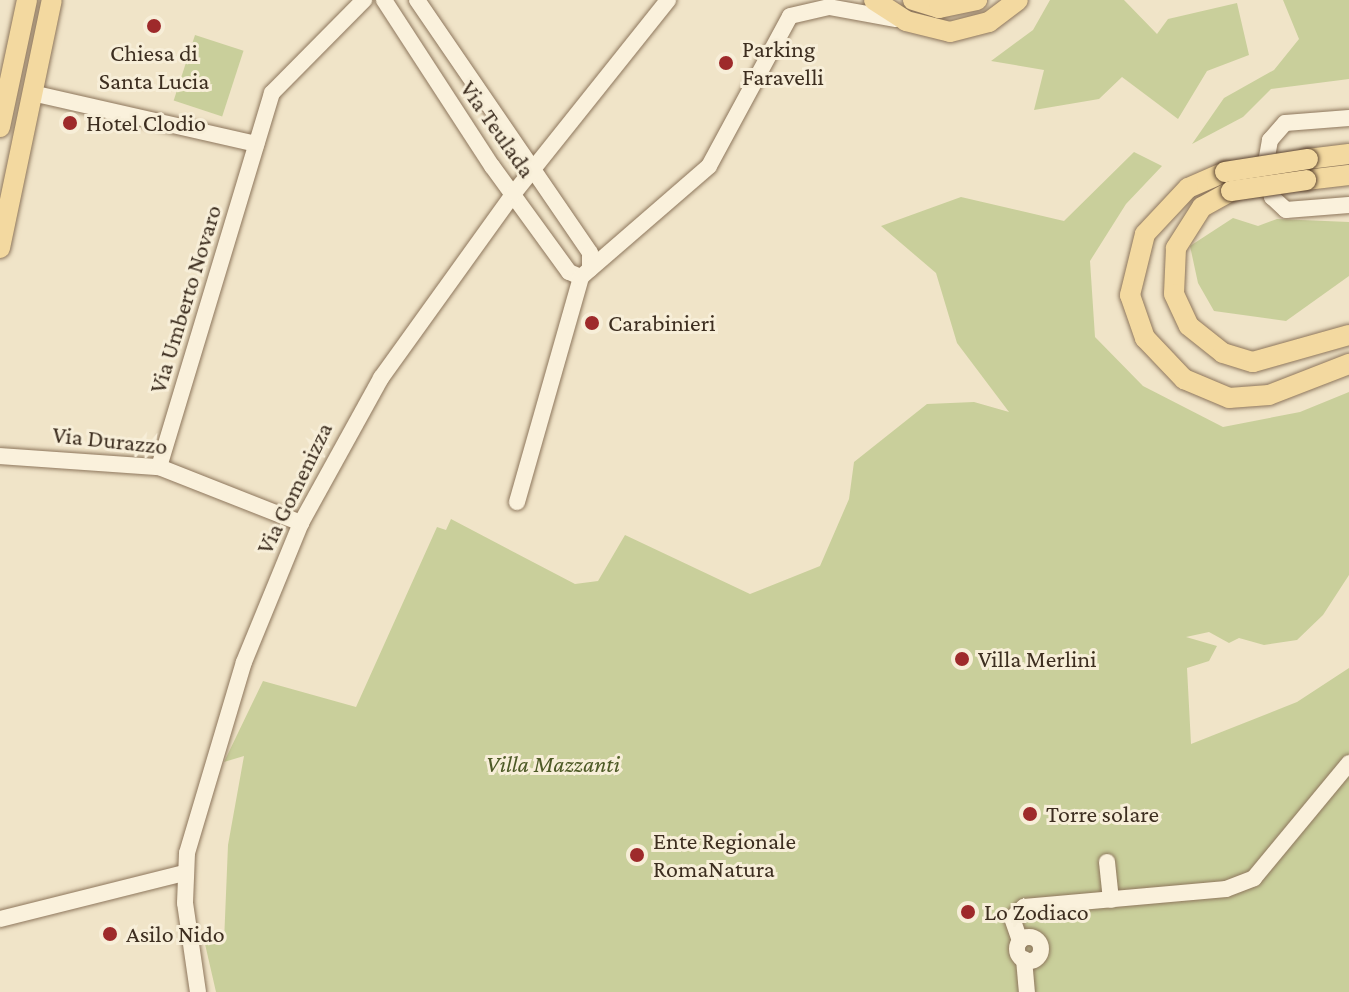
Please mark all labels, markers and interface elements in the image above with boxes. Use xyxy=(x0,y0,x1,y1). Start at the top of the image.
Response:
marker: Chiesa di Santa Lucia xyxy=(145,17,163,35)
place label: Parking Faravelli xyxy=(742,35,824,91)
place label: Chiesa di Santa Lucia xyxy=(99,39,209,95)
marker: Parking Faravelli xyxy=(717,54,735,72)
street label: Via Teulada xyxy=(454,75,542,183)
place label: Hotel Clodio xyxy=(86,109,206,137)
marker: Hotel Clodio xyxy=(61,114,79,132)
street label: Via Umberto Novaro xyxy=(143,202,227,396)
place label: Carabinieri xyxy=(608,309,715,337)
marker: Carabinieri xyxy=(583,314,601,332)
street label: Via Gomenizza xyxy=(250,418,338,558)
street label: Via Durazzo xyxy=(51,420,169,460)
place label: Villa Merlini xyxy=(978,645,1096,673)
marker: Villa Merlini xyxy=(953,650,971,668)
park label: Villa Mazzanti xyxy=(486,750,620,778)
place label: Torre solare xyxy=(1046,800,1159,828)
marker: Torre solare xyxy=(1021,805,1039,823)
place label: Ente Regionale RomaNatura xyxy=(653,827,796,883)
marker: Ente Regionale RomaNatura xyxy=(628,846,646,864)
place label: Lo Zodiaco xyxy=(984,898,1089,926)
marker: Lo Zodiaco xyxy=(959,903,977,921)
place label: Asilo Nido xyxy=(126,920,225,948)
marker: Asilo Nido xyxy=(101,925,119,943)

